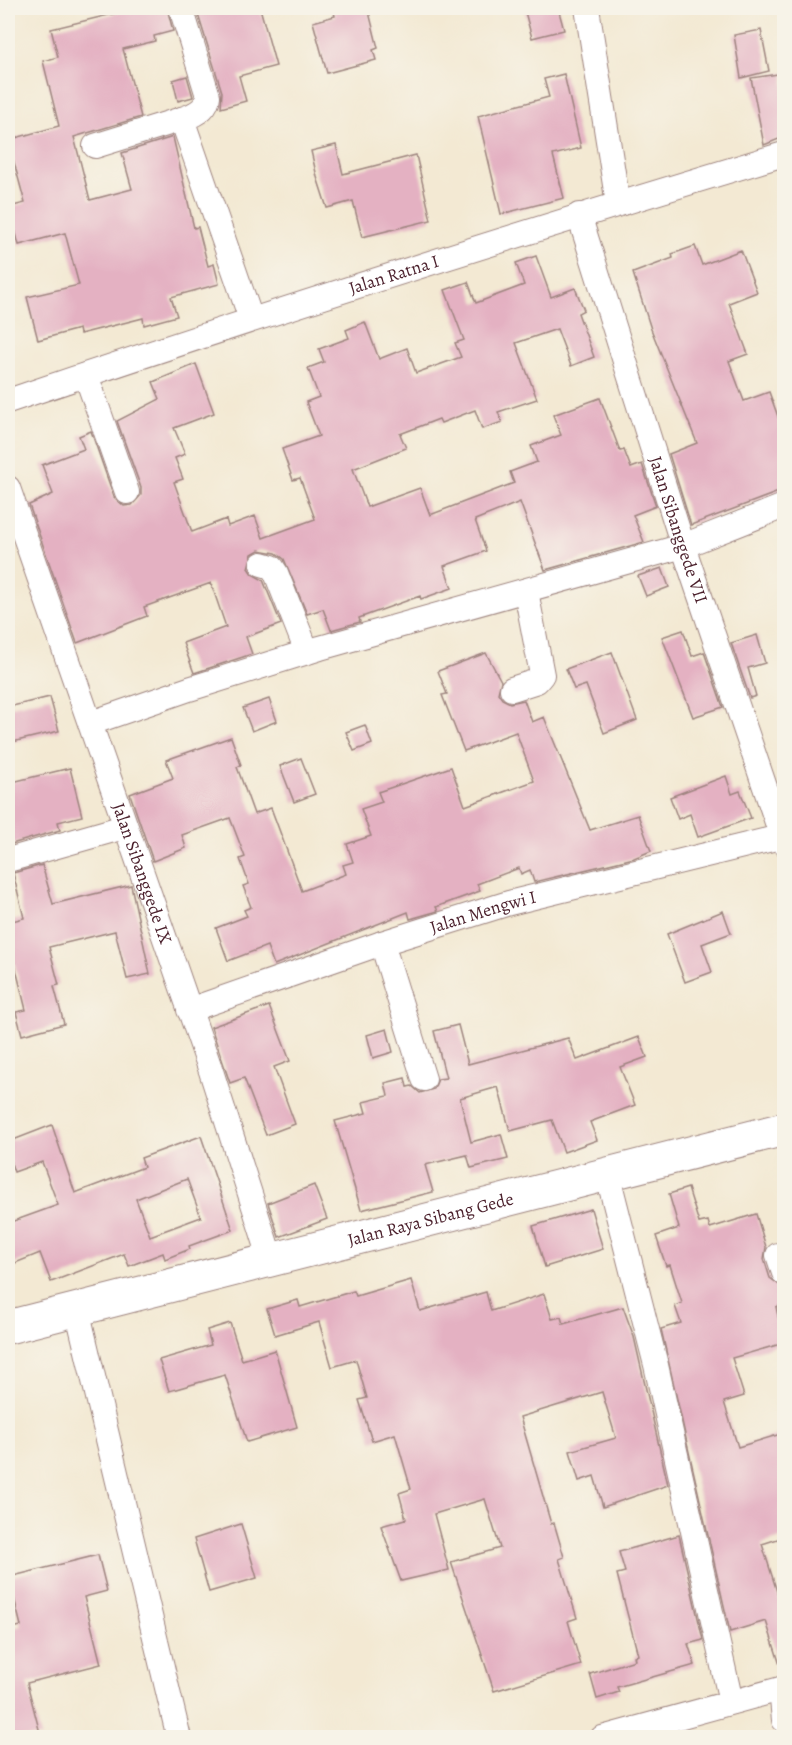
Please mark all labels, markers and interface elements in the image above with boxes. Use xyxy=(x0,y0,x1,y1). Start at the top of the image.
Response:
street label: Jalan Ratna I xyxy=(346,249,442,300)
street label: Jalan Sibanggede VII xyxy=(643,453,714,606)
street label: Jalan Sibanggede IX xyxy=(107,800,178,947)
street label: Jalan Mengwi I xyxy=(427,885,538,939)
street label: Jalan Raya Sibang Gede xyxy=(345,1187,516,1252)

